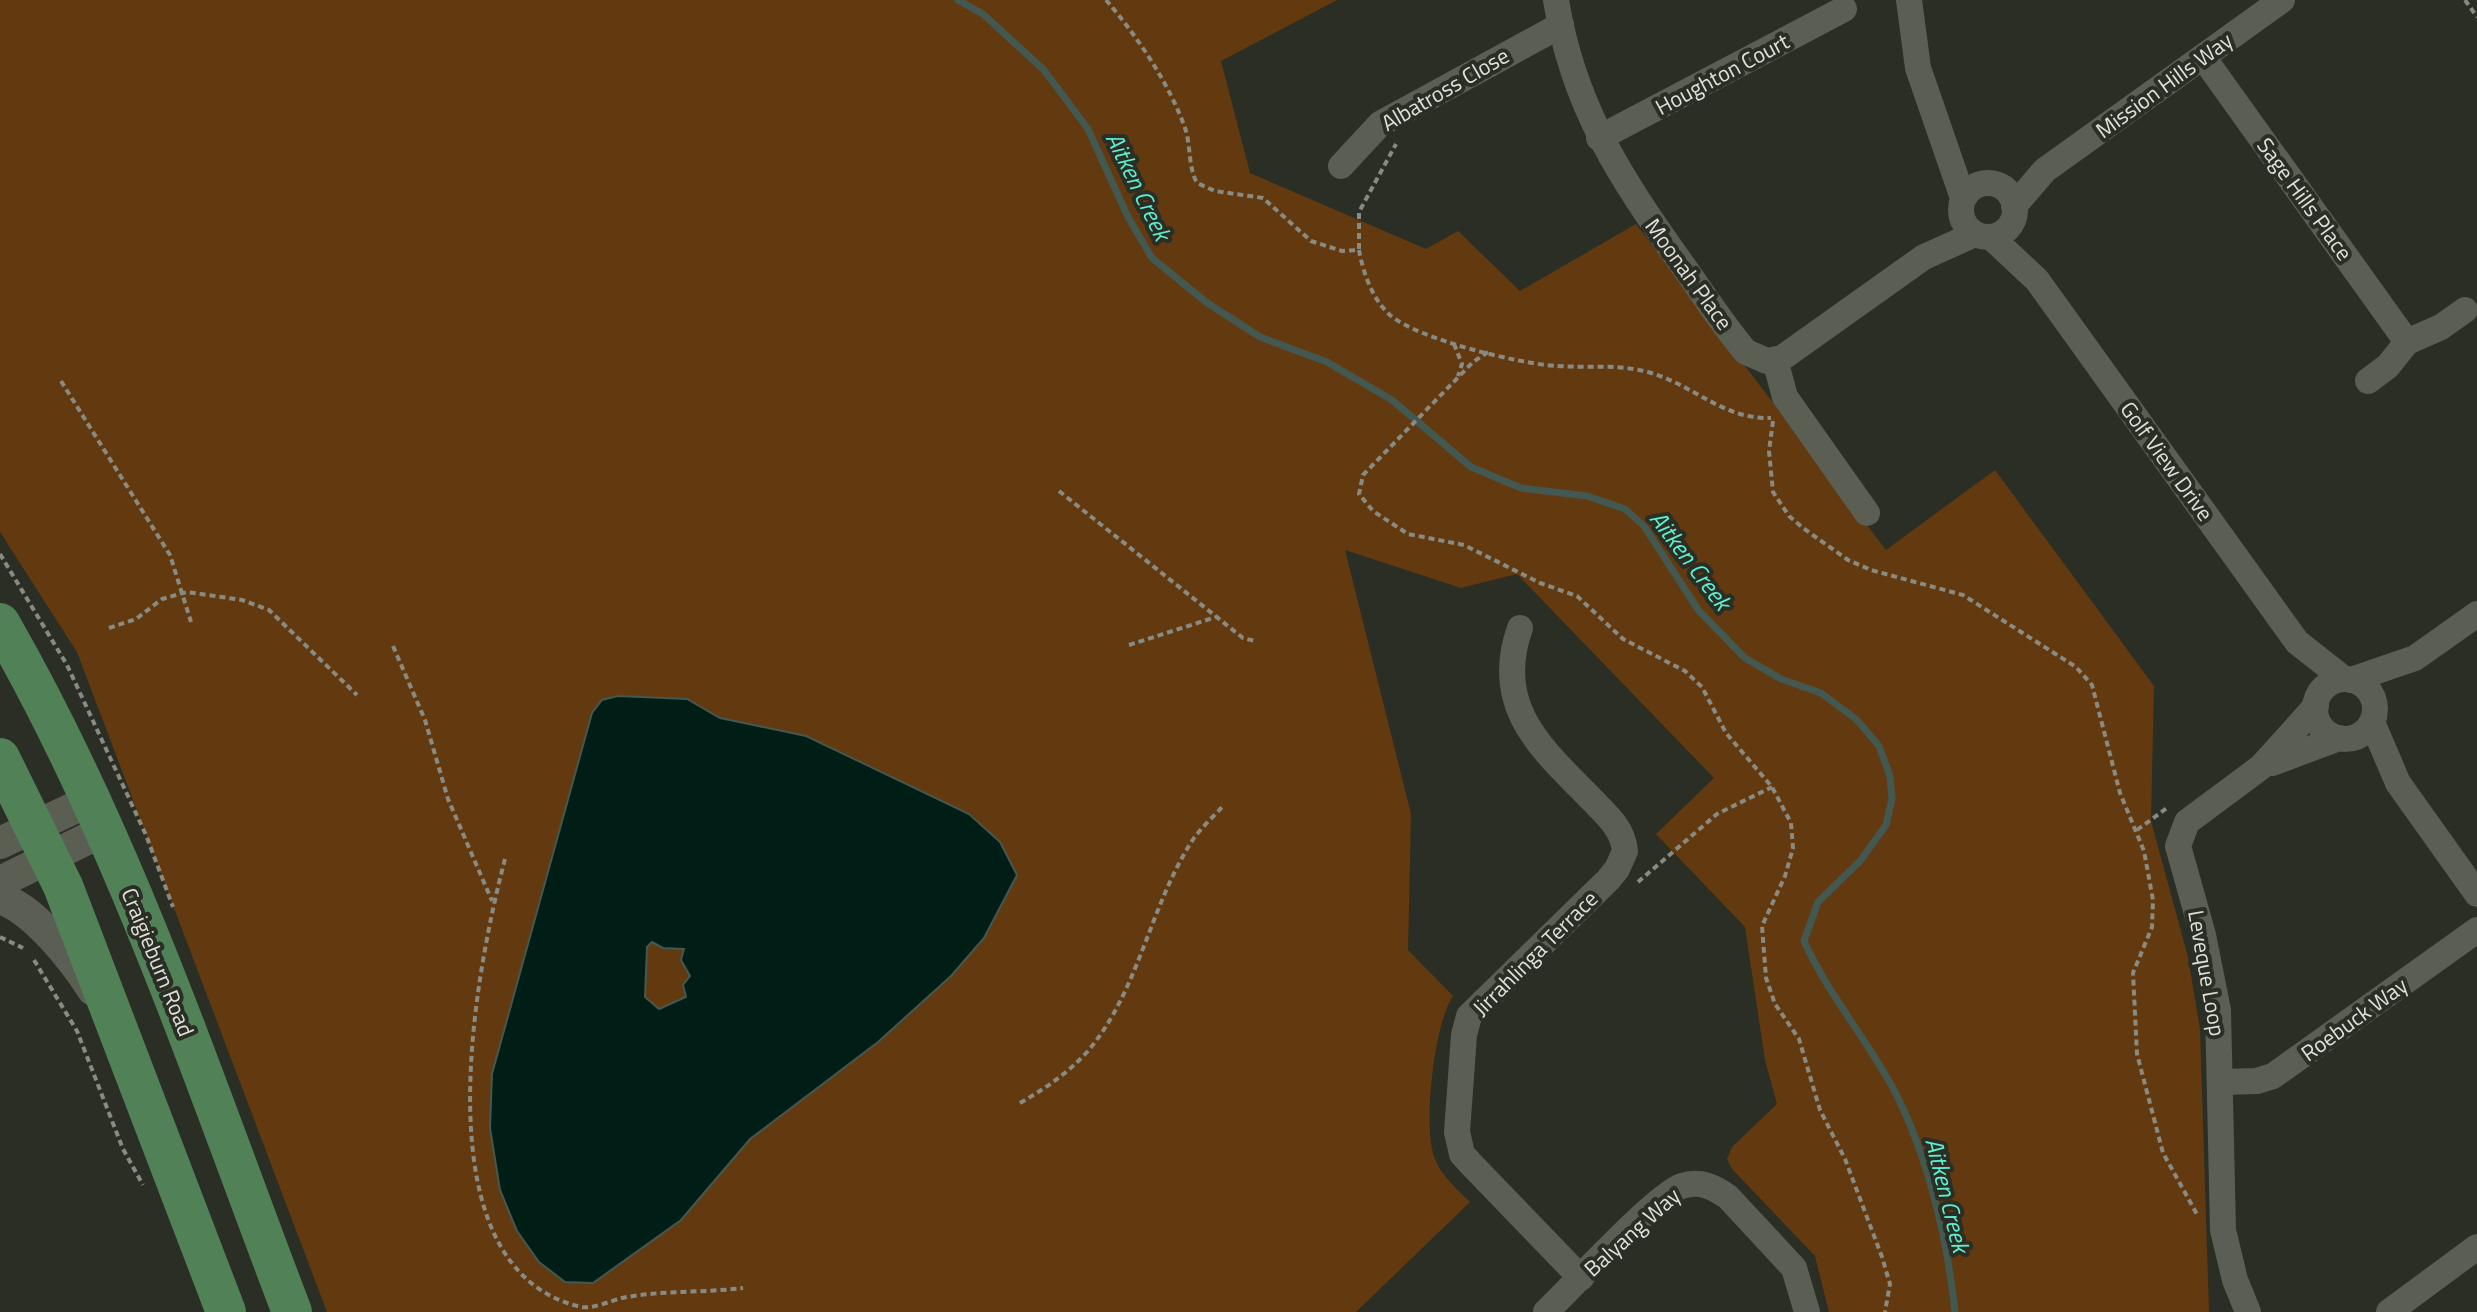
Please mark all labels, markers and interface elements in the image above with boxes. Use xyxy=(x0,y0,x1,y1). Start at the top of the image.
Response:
street label: Mission Hills Way xyxy=(2088,23,2240,146)
street label: Houghton Court xyxy=(1649,24,1795,124)
street label: Albatross Close xyxy=(1375,39,1515,139)
water label: Aitken Creek xyxy=(1097,126,1182,249)
street label: Sage Hills Place xyxy=(2249,130,2361,268)
street label: Moonah Place xyxy=(1637,211,1741,337)
street label: Golf View Drive xyxy=(2112,394,2222,528)
water label: Aitken Creek xyxy=(1641,503,1742,620)
street label: Jirrahlinga Terrace xyxy=(1464,882,1606,1024)
street label: Craigieburn Road xyxy=(113,883,203,1041)
street label: Leveque Loop xyxy=(2179,907,2235,1039)
street label: Roebuck Way xyxy=(2293,968,2415,1069)
water label: Aitken Creek xyxy=(1916,1134,1980,1259)
street label: Balyang Way xyxy=(1576,1179,1688,1285)

